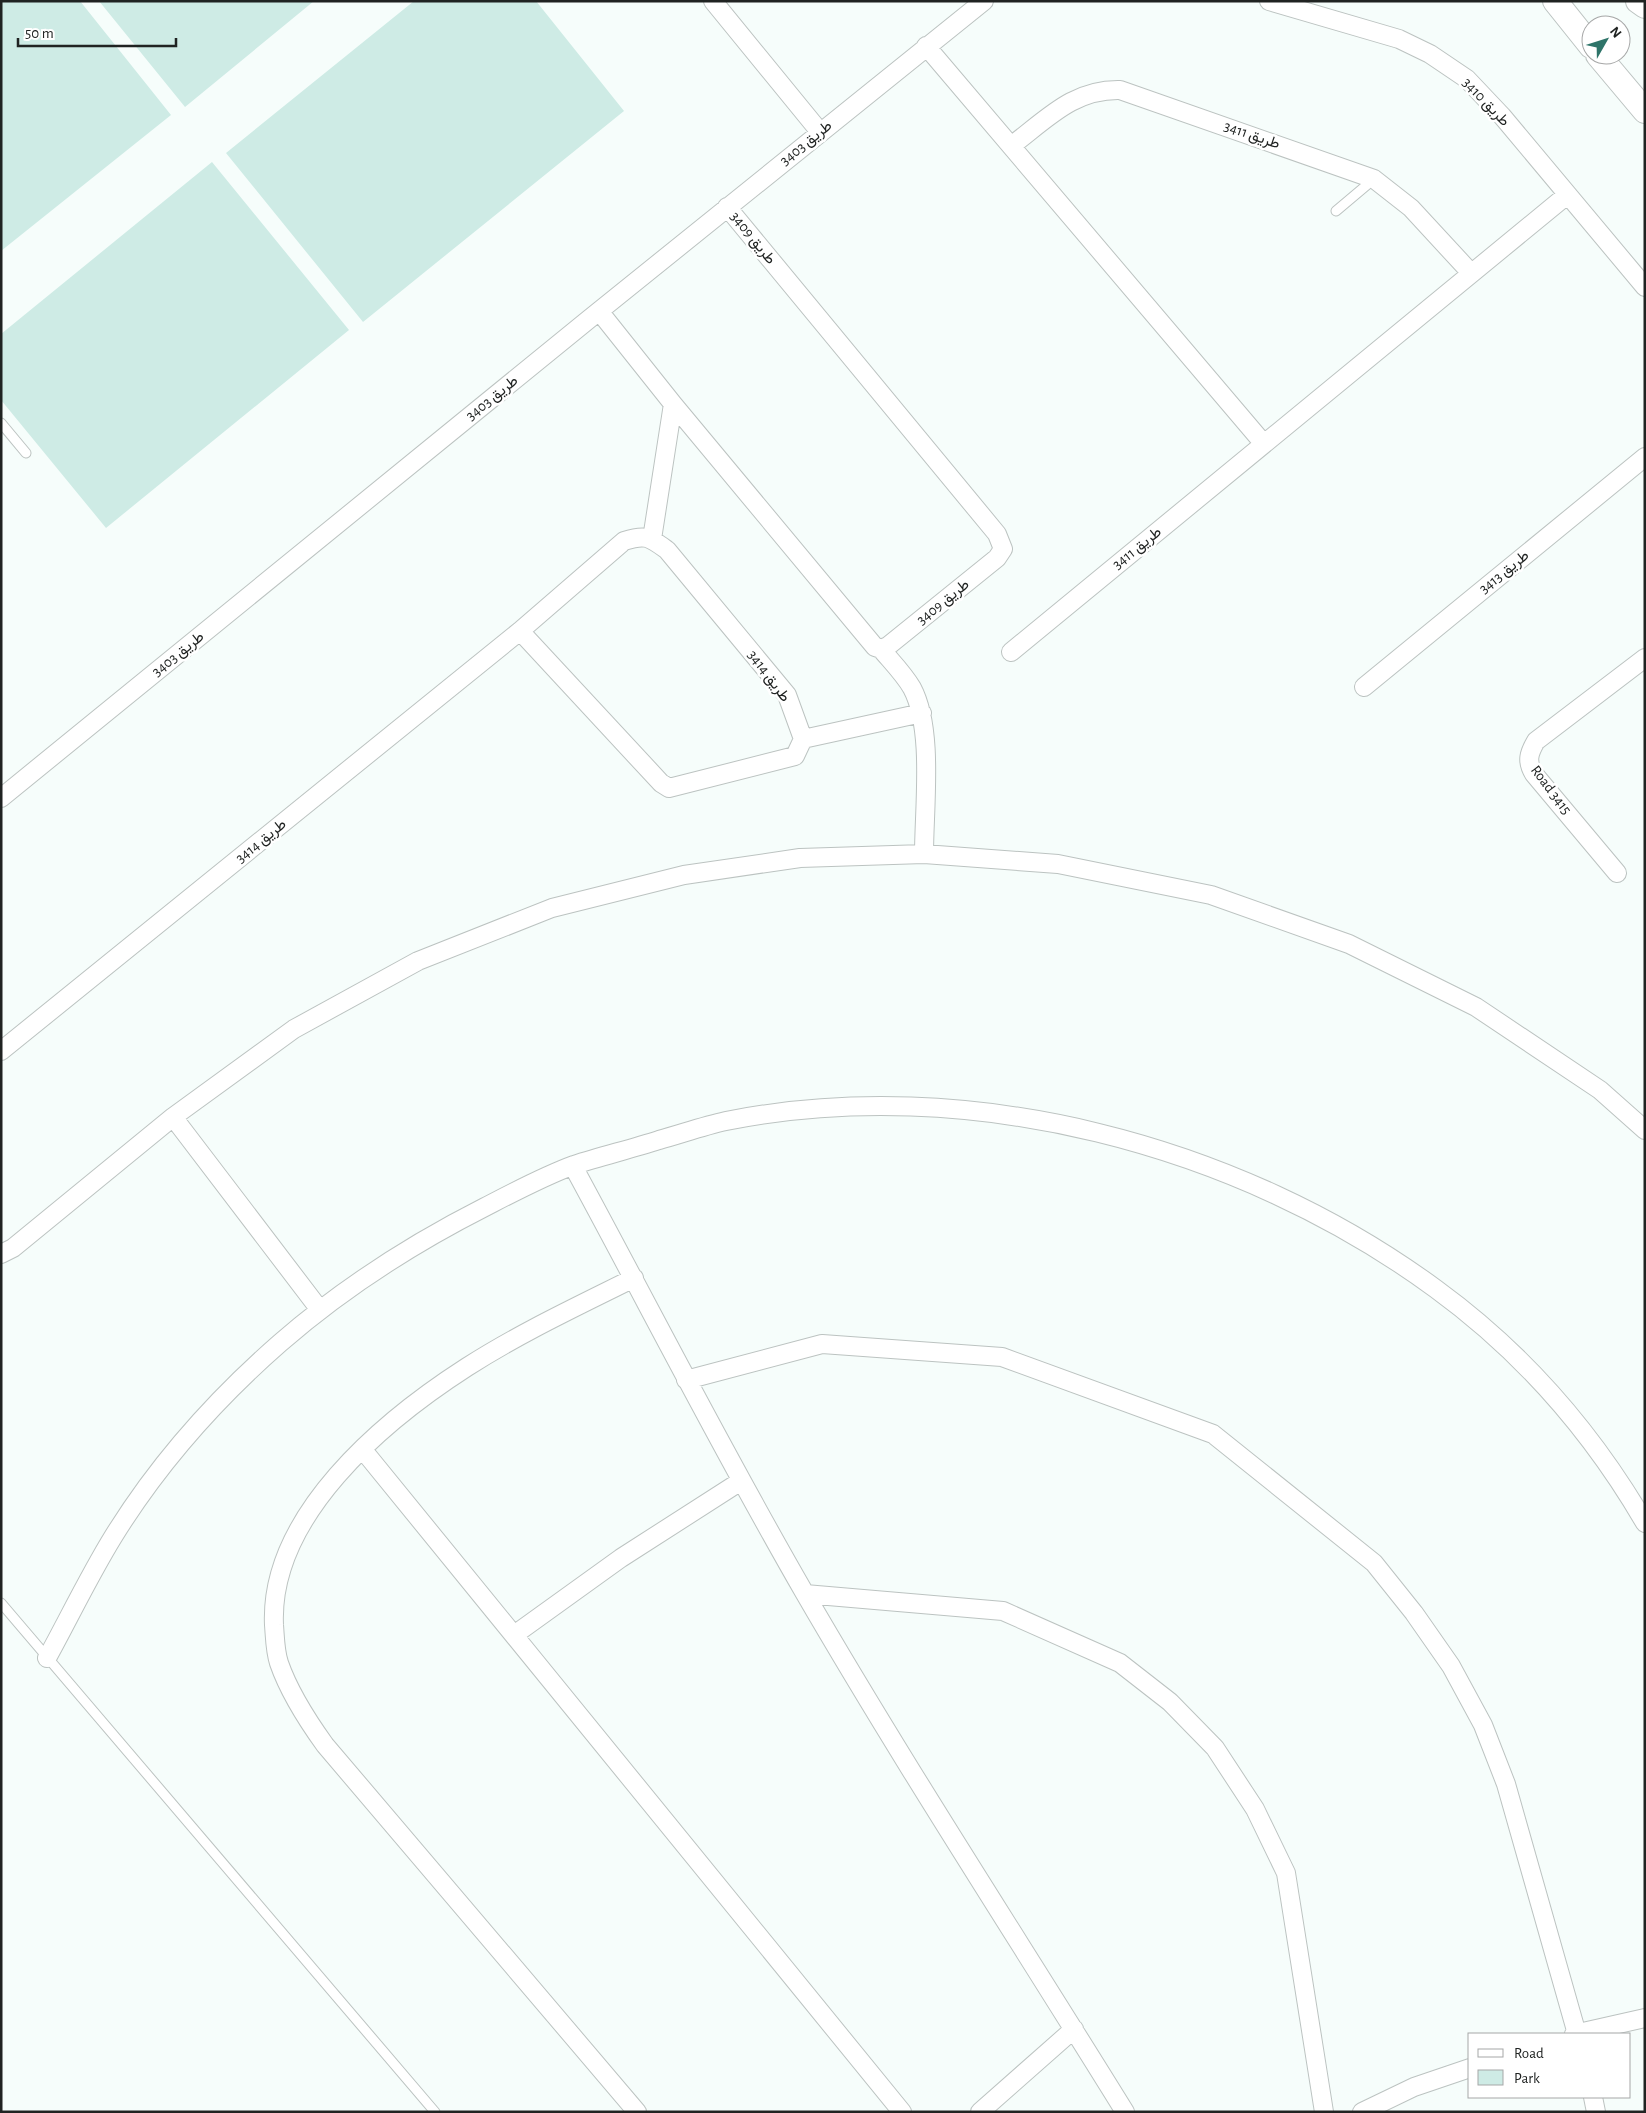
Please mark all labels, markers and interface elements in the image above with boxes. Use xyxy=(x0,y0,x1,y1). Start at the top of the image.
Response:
scale bar xyxy=(18,15,175,47)
north arrow xyxy=(1581,15,1631,65)
text: N xyxy=(1607,24,1624,41)
text: 50 m xyxy=(25,26,54,41)
street label: طريق 3410 xyxy=(1458,75,1513,131)
street label: طريق 3403 xyxy=(777,118,836,170)
street label: طريق 3411 xyxy=(1221,118,1282,153)
street label: طريق 3409 xyxy=(726,209,779,268)
street label: طريق 3403 xyxy=(463,373,522,425)
street label: طريق 3411 xyxy=(1110,524,1166,574)
street label: طريق 3413 xyxy=(1476,547,1533,598)
street label: طريق 3409 xyxy=(914,576,973,629)
street label: طريق 3403 xyxy=(149,629,208,681)
street label: طريق 3414 xyxy=(743,648,793,706)
street label: Road 3415 xyxy=(1528,763,1574,817)
street label: طريق 3414 xyxy=(233,816,290,867)
legend xyxy=(1468,2033,1631,2098)
text: Road xyxy=(1514,2046,1544,2061)
text: Park xyxy=(1514,2071,1540,2086)

